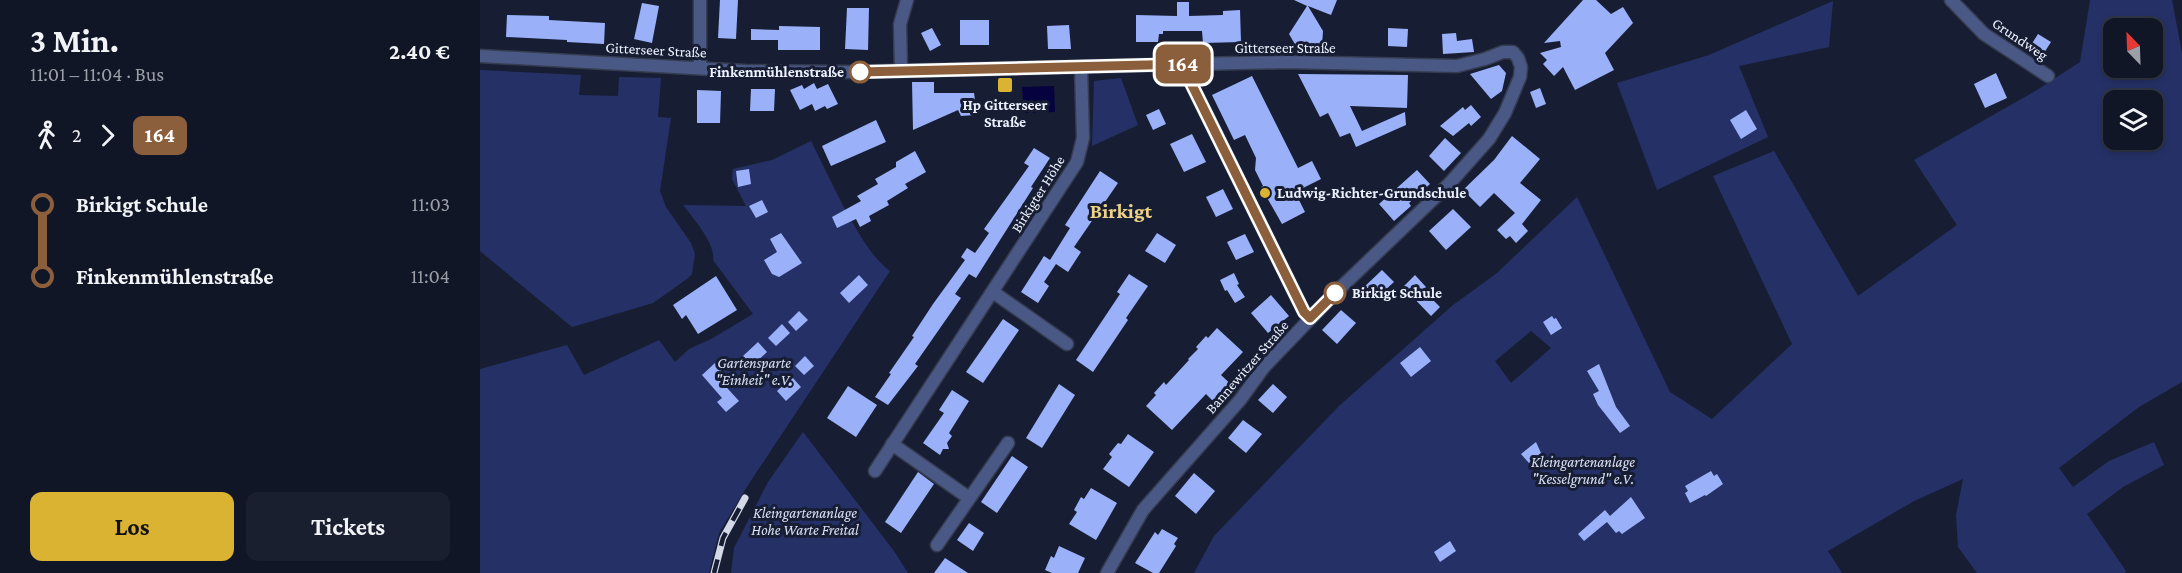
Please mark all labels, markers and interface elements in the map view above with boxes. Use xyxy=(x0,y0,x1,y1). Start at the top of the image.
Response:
street label: Grundweg xyxy=(1989,15,2051,64)
north arrow xyxy=(2103,18,2163,78)
map controls xyxy=(2103,18,2163,150)
text: 3 Min. xyxy=(30,22,119,59)
text: 2.40 € xyxy=(389,39,450,64)
street label: Gitterseer Straße xyxy=(605,39,707,61)
street label: Gitterseer Straße xyxy=(1234,40,1336,56)
line badge: 164 xyxy=(1148,44,1218,84)
text: 164 xyxy=(1168,52,1198,76)
marker: Finkenmühlenstraße xyxy=(849,61,871,83)
text: 11:01 – 11:04 · Bus xyxy=(30,63,164,85)
place label: Finkenmühlenstraße xyxy=(709,64,844,80)
marker: Hp Gitterseer Straße xyxy=(996,76,1014,94)
button: layers xyxy=(2103,90,2163,150)
place label: Hp Gitterseer Straße xyxy=(963,97,1047,130)
icon: walk xyxy=(30,119,63,152)
icon: forward xyxy=(91,119,124,152)
text: 164 xyxy=(145,123,175,147)
text: 2 xyxy=(72,124,82,146)
street label: Birkigter Höhe xyxy=(1008,152,1069,236)
place label: Ludwig-Richter-Grundschule xyxy=(1277,185,1466,201)
marker: Ludwig-Richter-Grundschule xyxy=(1258,186,1272,200)
text: Birkigt Schule xyxy=(76,192,208,217)
text: 11:03 xyxy=(412,193,450,215)
district label: Birkigt xyxy=(1090,199,1153,223)
text: Finkenmühlenstraße xyxy=(76,264,274,289)
text: 11:04 xyxy=(411,265,450,287)
marker: Birkigt Schule xyxy=(1324,282,1346,304)
place label: Birkigt Schule xyxy=(1352,285,1442,301)
street label: Bannewitzer Straße xyxy=(1202,317,1292,417)
park label: Gartensparte "Einheit" e.V. xyxy=(716,355,792,388)
park label: Kleingartenanlage "Kesselgrund" e.V. xyxy=(1531,454,1635,488)
button: Los xyxy=(30,492,234,561)
button: Tickets xyxy=(246,492,450,561)
park label: Kleingartenanlage Hohe Warte Freital xyxy=(751,505,859,538)

